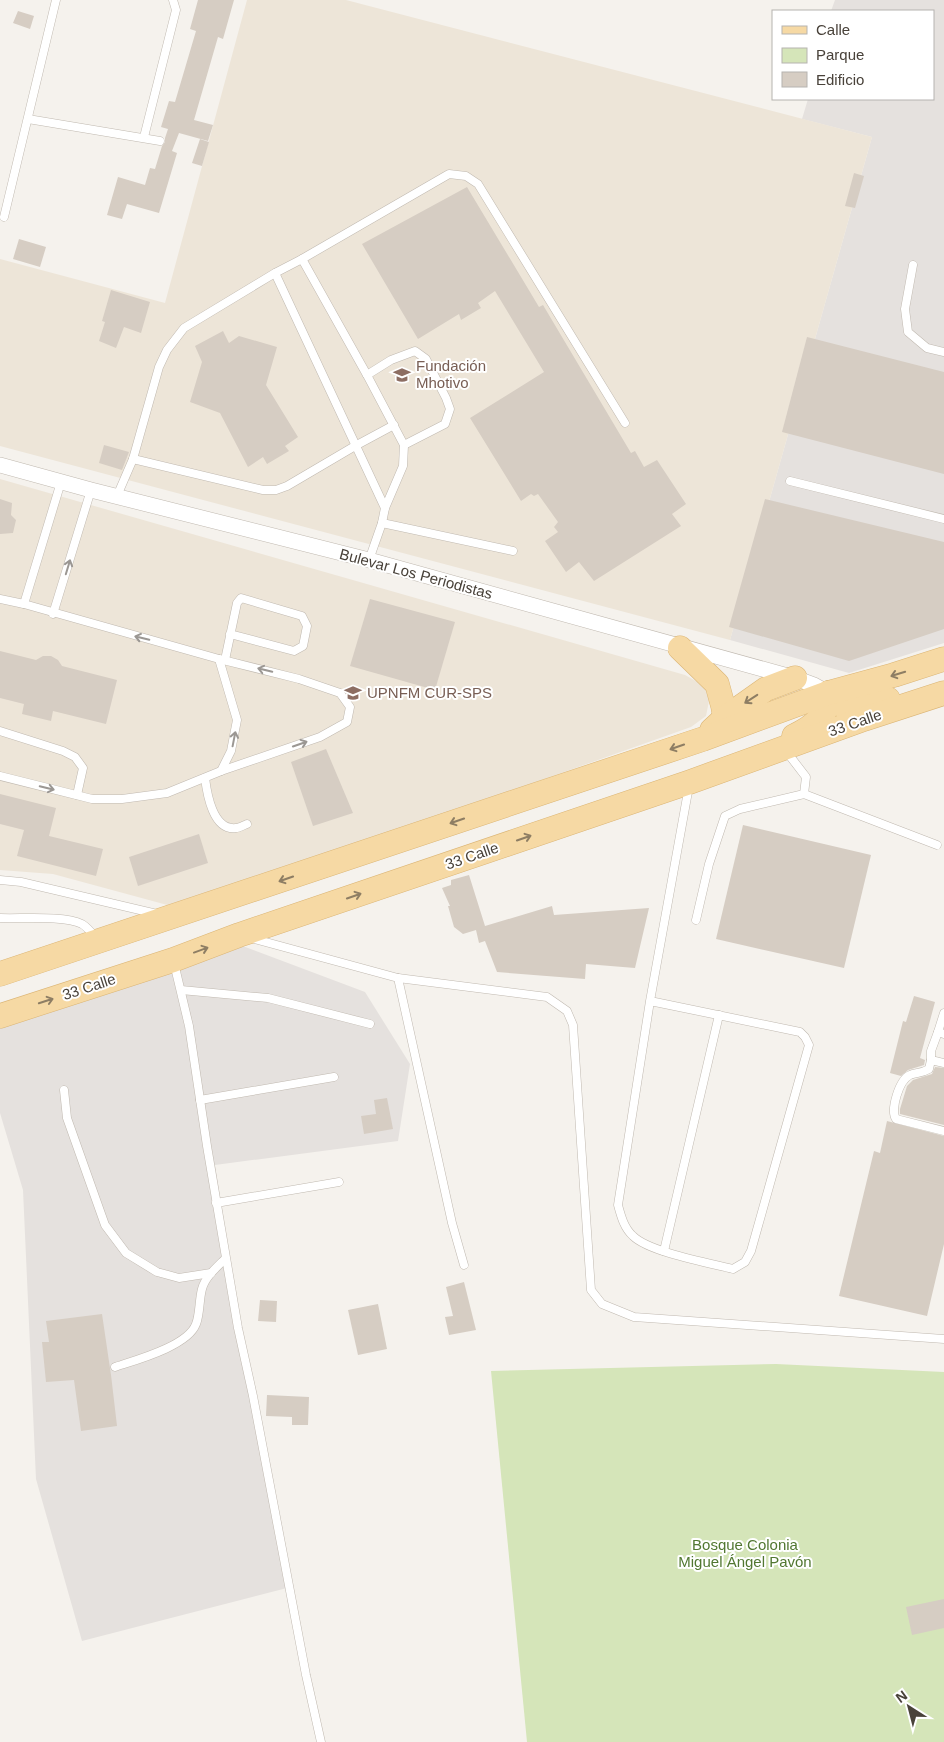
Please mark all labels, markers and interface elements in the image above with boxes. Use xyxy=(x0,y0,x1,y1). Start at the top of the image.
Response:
legend xyxy=(772,10,934,100)
text: Calle xyxy=(816,21,850,38)
text: Parque xyxy=(816,46,864,63)
text: Edificio xyxy=(816,71,864,88)
place label: Fundación Mhotivo xyxy=(416,357,486,391)
school or university icon: Fundación Mhotivo xyxy=(392,365,412,385)
street label: Bulevar Los Periodistas xyxy=(338,545,494,602)
one-way arrow xyxy=(63,560,73,576)
one-way arrow xyxy=(135,633,151,642)
one-way arrow xyxy=(257,665,273,674)
one-way arrow xyxy=(890,669,906,679)
school or university icon: UPNFM CUR-SPS xyxy=(343,683,363,703)
place label: UPNFM CUR-SPS xyxy=(367,684,492,701)
one-way arrow xyxy=(744,694,758,704)
street label: 33 Calle xyxy=(826,706,884,740)
one-way arrow xyxy=(229,731,239,747)
one-way arrow xyxy=(292,739,308,748)
one-way arrow xyxy=(670,743,686,753)
one-way arrow xyxy=(39,784,55,793)
one-way arrow xyxy=(449,817,465,827)
one-way arrow xyxy=(516,833,532,842)
street label: 33 Calle xyxy=(443,839,501,873)
one-way arrow xyxy=(278,874,294,884)
one-way arrow xyxy=(346,891,361,900)
one-way arrow xyxy=(192,945,208,954)
street label: 33 Calle xyxy=(60,970,118,1003)
one-way arrow xyxy=(38,996,54,1005)
park label: Bosque Colonia Miguel Ángel Pavón xyxy=(678,1536,812,1570)
north arrow xyxy=(884,1682,934,1732)
text: N xyxy=(893,1687,910,1706)

